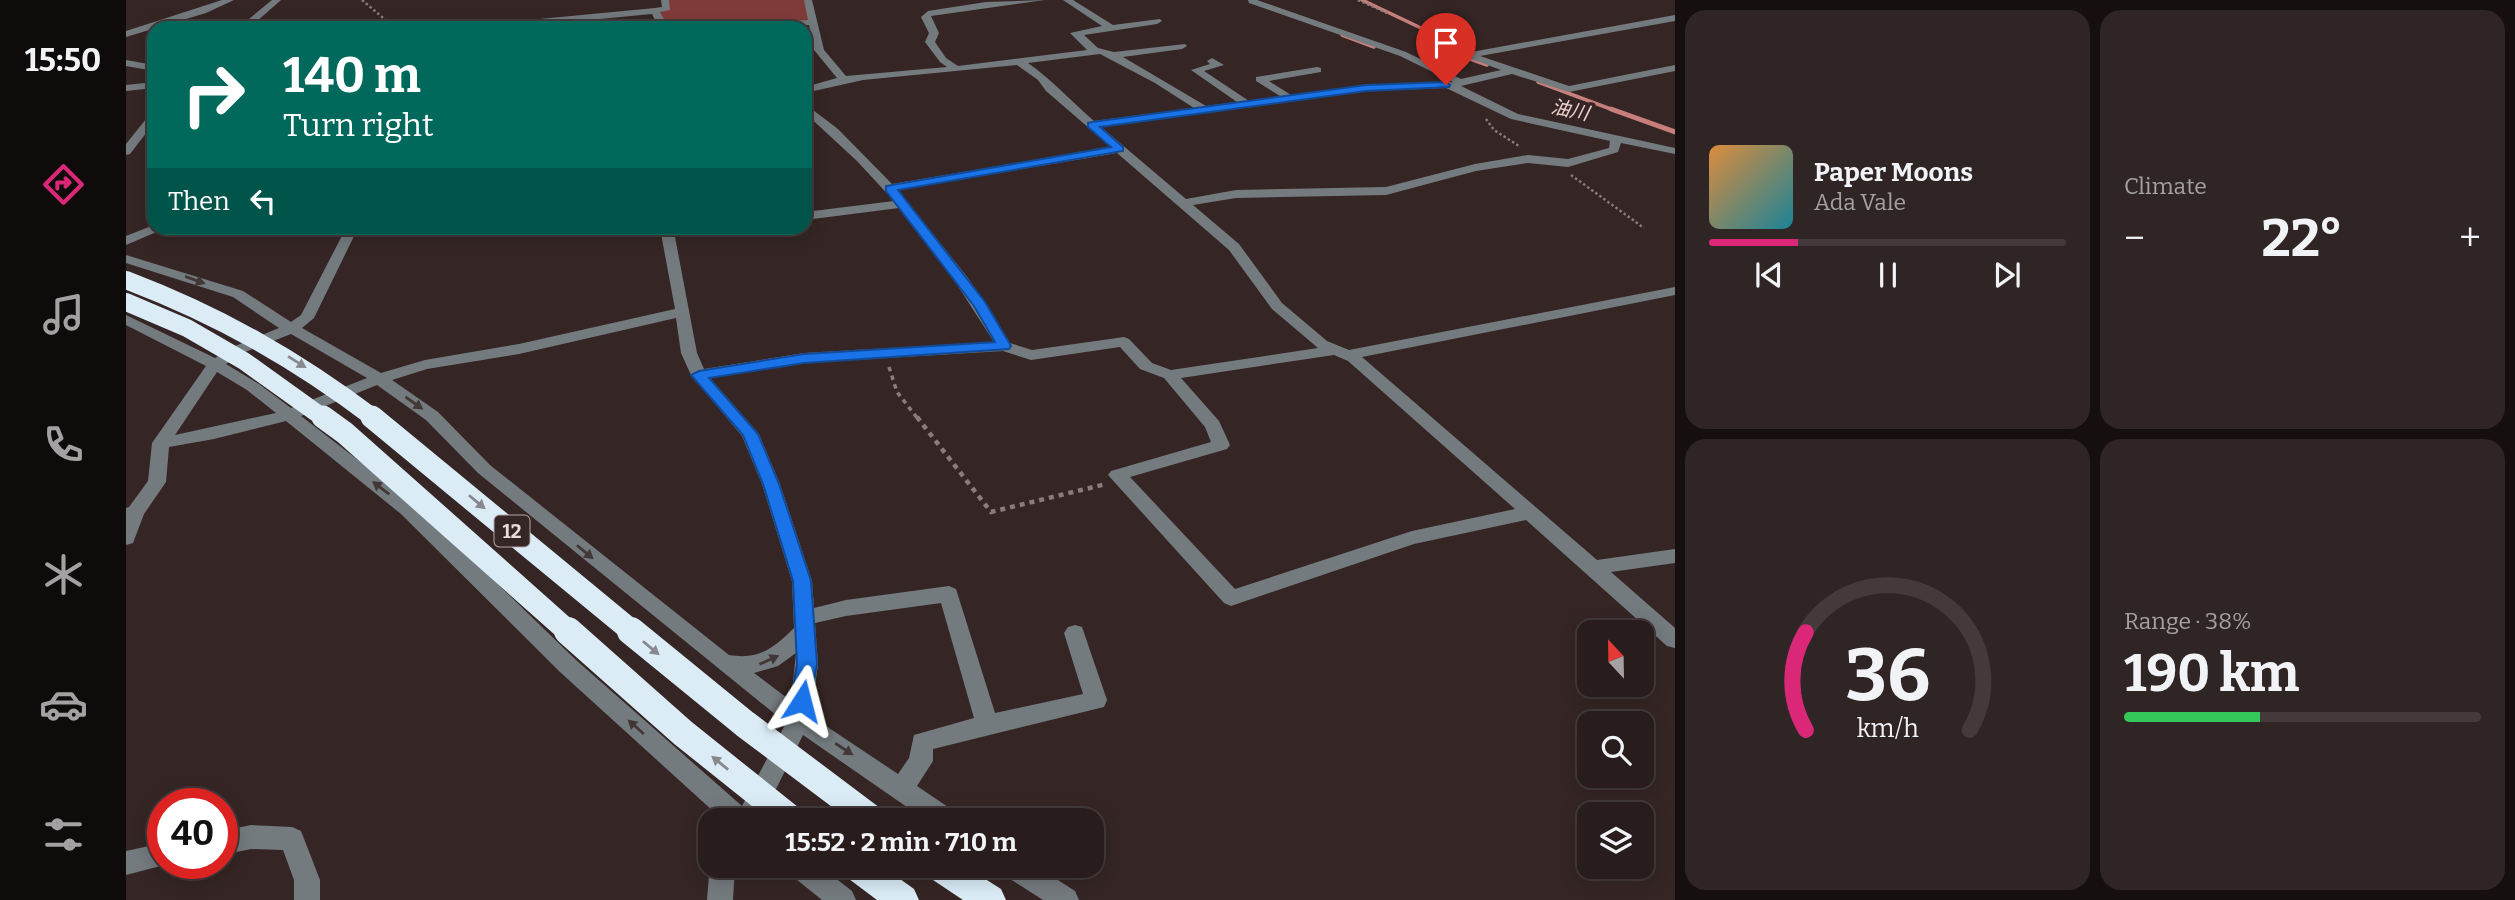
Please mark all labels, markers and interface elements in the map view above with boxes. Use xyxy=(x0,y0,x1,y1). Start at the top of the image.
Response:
pin xyxy=(1416,13,1476,85)
icon: arrive xyxy=(1427,24,1465,62)
text: 15:50 xyxy=(25,41,101,79)
text: 140 m xyxy=(283,46,421,105)
icon: right xyxy=(168,49,259,140)
water label: 油川 xyxy=(1549,95,1593,126)
text: Turn right xyxy=(283,106,434,144)
text: Paper Moons xyxy=(1814,157,1973,188)
icon: directions xyxy=(39,160,88,209)
text: Climate xyxy=(2124,172,2207,200)
icon: left xyxy=(244,182,282,220)
text: Then xyxy=(168,186,230,217)
text: Ada Vale xyxy=(1814,188,1906,216)
text: 22° xyxy=(2261,207,2343,270)
text: − xyxy=(2124,215,2145,261)
text: + xyxy=(2459,215,2481,261)
icon: previous xyxy=(1750,256,1788,294)
icon: pause xyxy=(1869,256,1907,294)
icon: next xyxy=(1988,256,2026,294)
one-way arrow xyxy=(185,274,206,285)
icon: music xyxy=(39,290,88,339)
one-way arrow xyxy=(288,356,307,369)
one-way arrow xyxy=(405,396,423,410)
icon: phone xyxy=(39,420,88,469)
one-way arrow xyxy=(372,481,389,496)
one-way arrow xyxy=(469,494,486,509)
road number: 12 xyxy=(494,516,530,546)
one-way arrow xyxy=(576,544,594,560)
icon: climate xyxy=(39,550,88,599)
text: Range · 38% xyxy=(2124,607,2251,635)
north arrow xyxy=(1577,620,1654,696)
map controls xyxy=(1577,620,1654,879)
text: 36 xyxy=(1845,633,1930,720)
one-way arrow xyxy=(642,640,660,656)
text: 190 km xyxy=(2124,642,2299,705)
one-way arrow xyxy=(759,654,779,666)
position arrow xyxy=(765,664,839,738)
icon: car xyxy=(39,680,88,729)
button: search xyxy=(1577,711,1654,788)
text: km/h xyxy=(1857,714,1919,744)
one-way arrow xyxy=(628,719,645,735)
one-way arrow xyxy=(834,742,853,755)
one-way arrow xyxy=(712,755,730,770)
speed limit sign: 40 xyxy=(147,788,238,879)
button: layers xyxy=(1577,802,1654,879)
icon: filters xyxy=(39,810,88,859)
text: 15:52 · 2 min · 710 m xyxy=(785,827,1017,858)

